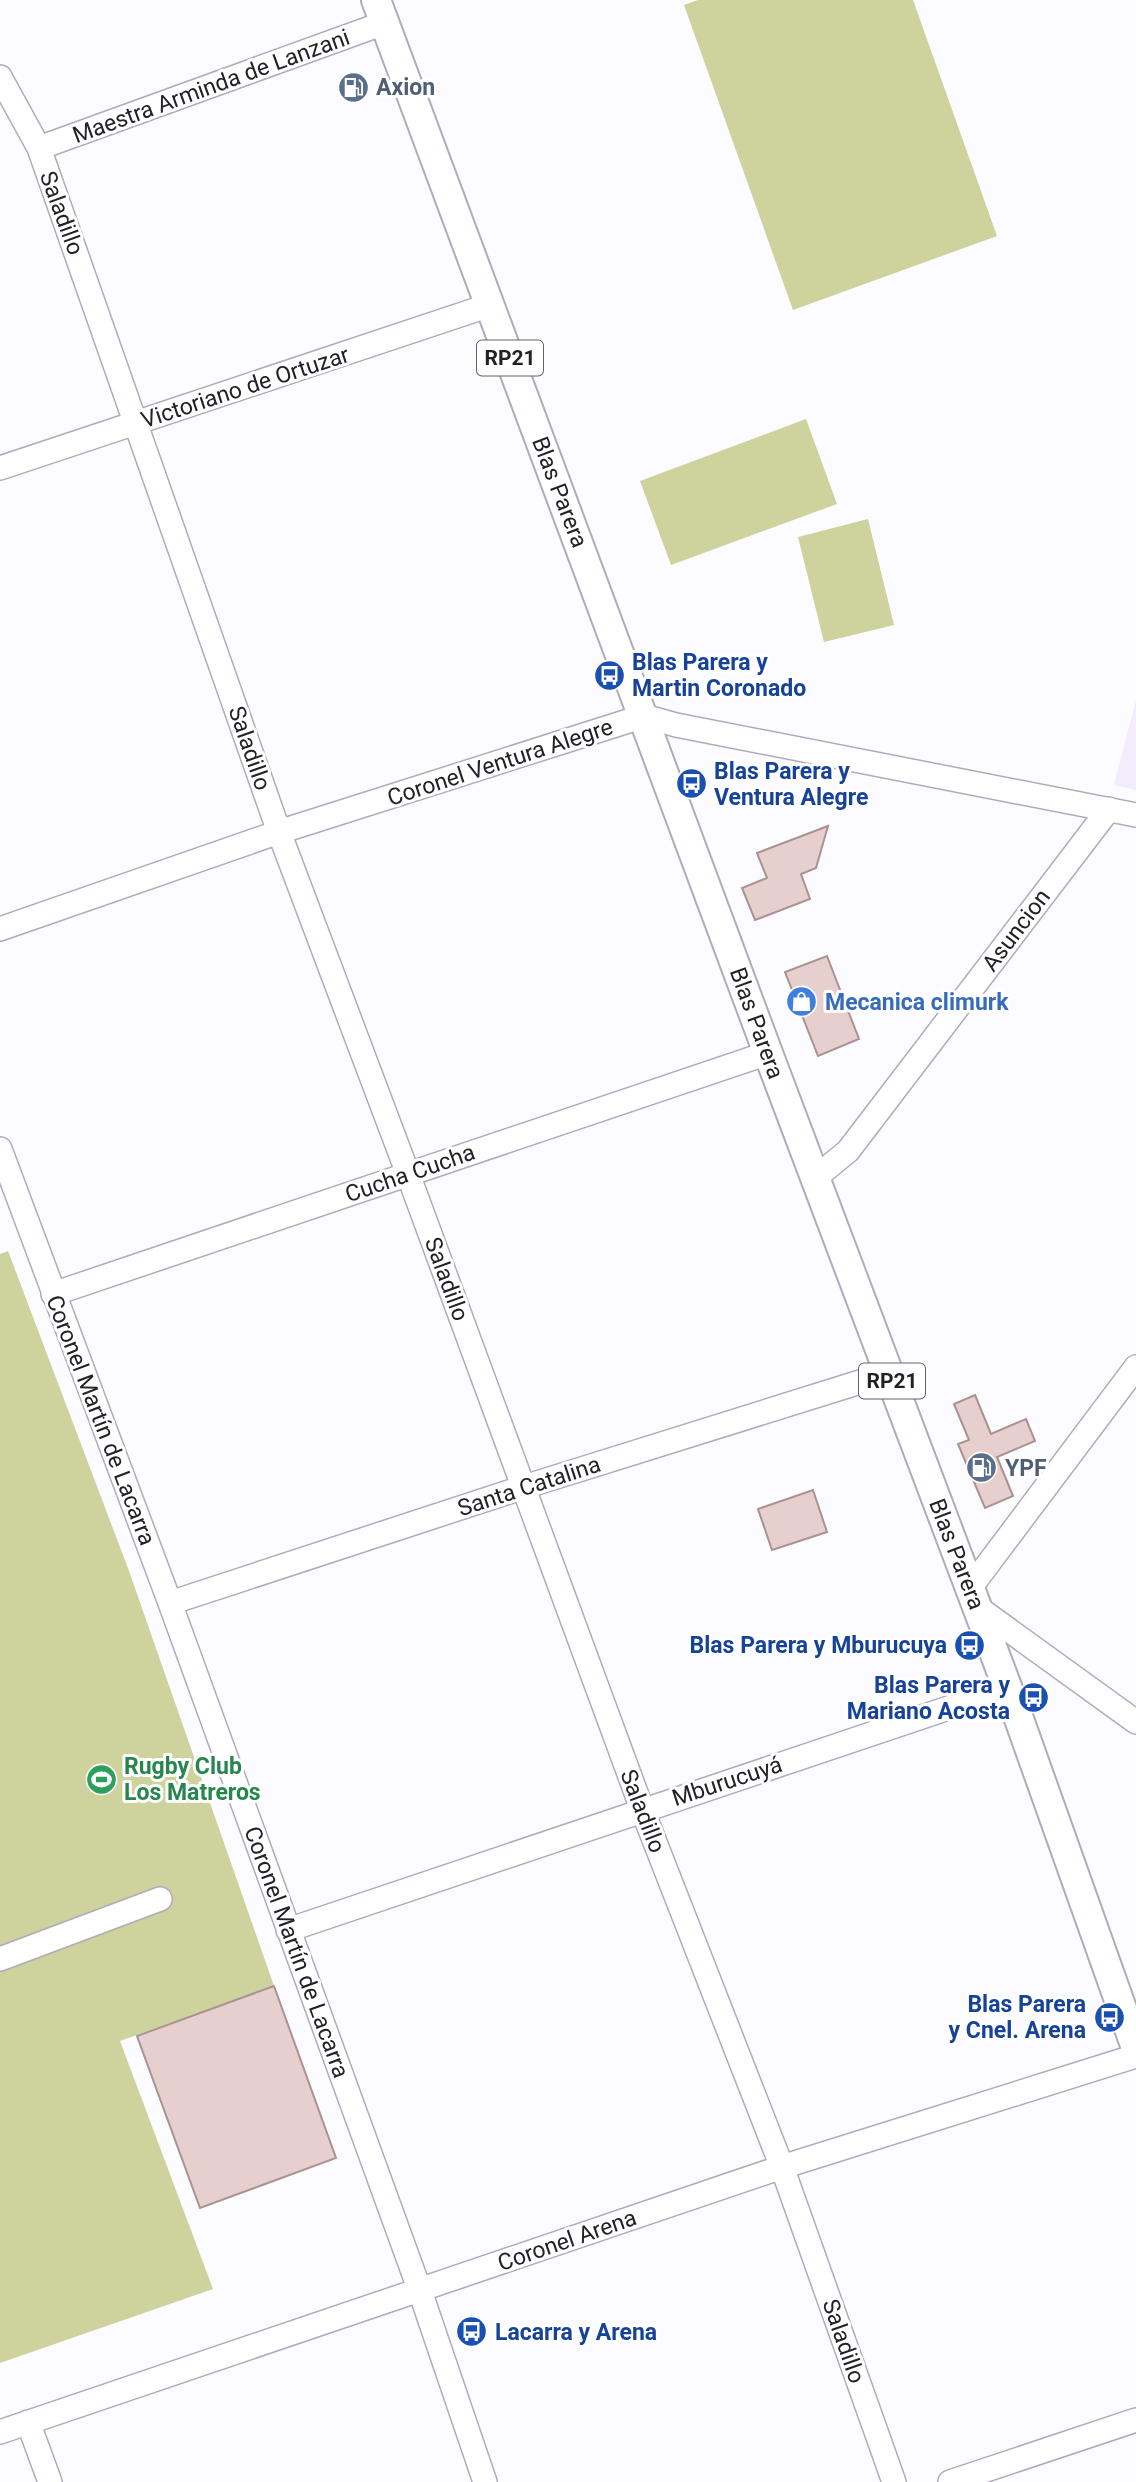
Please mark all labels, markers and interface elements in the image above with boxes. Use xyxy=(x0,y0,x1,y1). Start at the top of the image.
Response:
street label: Maestra Arminda de Lanzani xyxy=(69,24,353,149)
fuel station icon: Axion xyxy=(336,70,370,104)
place label: Axion xyxy=(376,74,435,101)
street label: Saladillo xyxy=(34,168,89,259)
road number: RP21 xyxy=(477,340,543,376)
street label: Victoriano de Ortuzar xyxy=(138,341,353,434)
street label: Blas Parera xyxy=(526,433,593,551)
place label: Blas Parera y Martin Coronado xyxy=(632,649,806,702)
bus stop icon: Blas Parera y Martin Coronado xyxy=(592,658,626,692)
street label: Saladillo xyxy=(223,703,276,794)
street label: Coronel Ventura Alegre xyxy=(384,713,616,812)
place label: Blas Parera y Ventura Alegre xyxy=(714,758,868,811)
bus stop icon: Blas Parera y Ventura Alegre xyxy=(674,767,708,801)
street label: Asuncion xyxy=(977,884,1056,977)
street label: Blas Parera xyxy=(724,964,789,1083)
shop icon: Mecanica climurk xyxy=(785,985,819,1019)
place label: Mecanica climurk xyxy=(825,989,1009,1016)
street label: Cucha Cucha xyxy=(342,1139,479,1208)
street label: Saladillo xyxy=(419,1234,474,1325)
street label: Coronel Martín de Lacarra xyxy=(40,1291,161,1549)
road number: RP21 xyxy=(859,1364,925,1398)
street label: Santa Catalina xyxy=(454,1451,604,1522)
fuel station icon: YPF xyxy=(965,1451,999,1485)
place label: YPF xyxy=(1005,1455,1047,1482)
street label: Blas Parera xyxy=(923,1495,990,1613)
bus stop icon: Blas Parera y Mburucuya xyxy=(953,1628,987,1662)
place label: Blas Parera y Mburucuya xyxy=(690,1632,947,1659)
place label: Blas Parera y Mariano Acosta xyxy=(847,1672,1010,1725)
bus stop icon: Blas Parera y Mariano Acosta xyxy=(1016,1681,1050,1715)
street label: Mburucuyá xyxy=(669,1751,786,1812)
place label: Rugby Club Los Matreros xyxy=(124,1753,261,1806)
sports icon: Rugby Club Los Matreros xyxy=(84,1762,118,1796)
street label: Saladillo xyxy=(614,1766,671,1857)
street label: Coronel Martín de Lacarra xyxy=(238,1823,355,2082)
place label: Blas Parera y Cnel. Arena xyxy=(949,1991,1086,2044)
bus stop icon: Blas Parera y Cnel. Arena xyxy=(1092,2000,1126,2034)
street label: Coronel Arena xyxy=(494,2204,640,2277)
street label: Saladillo xyxy=(817,2296,870,2387)
bus stop icon: Lacarra y Arena xyxy=(455,2315,489,2349)
place label: Lacarra y Arena xyxy=(495,2319,657,2346)

